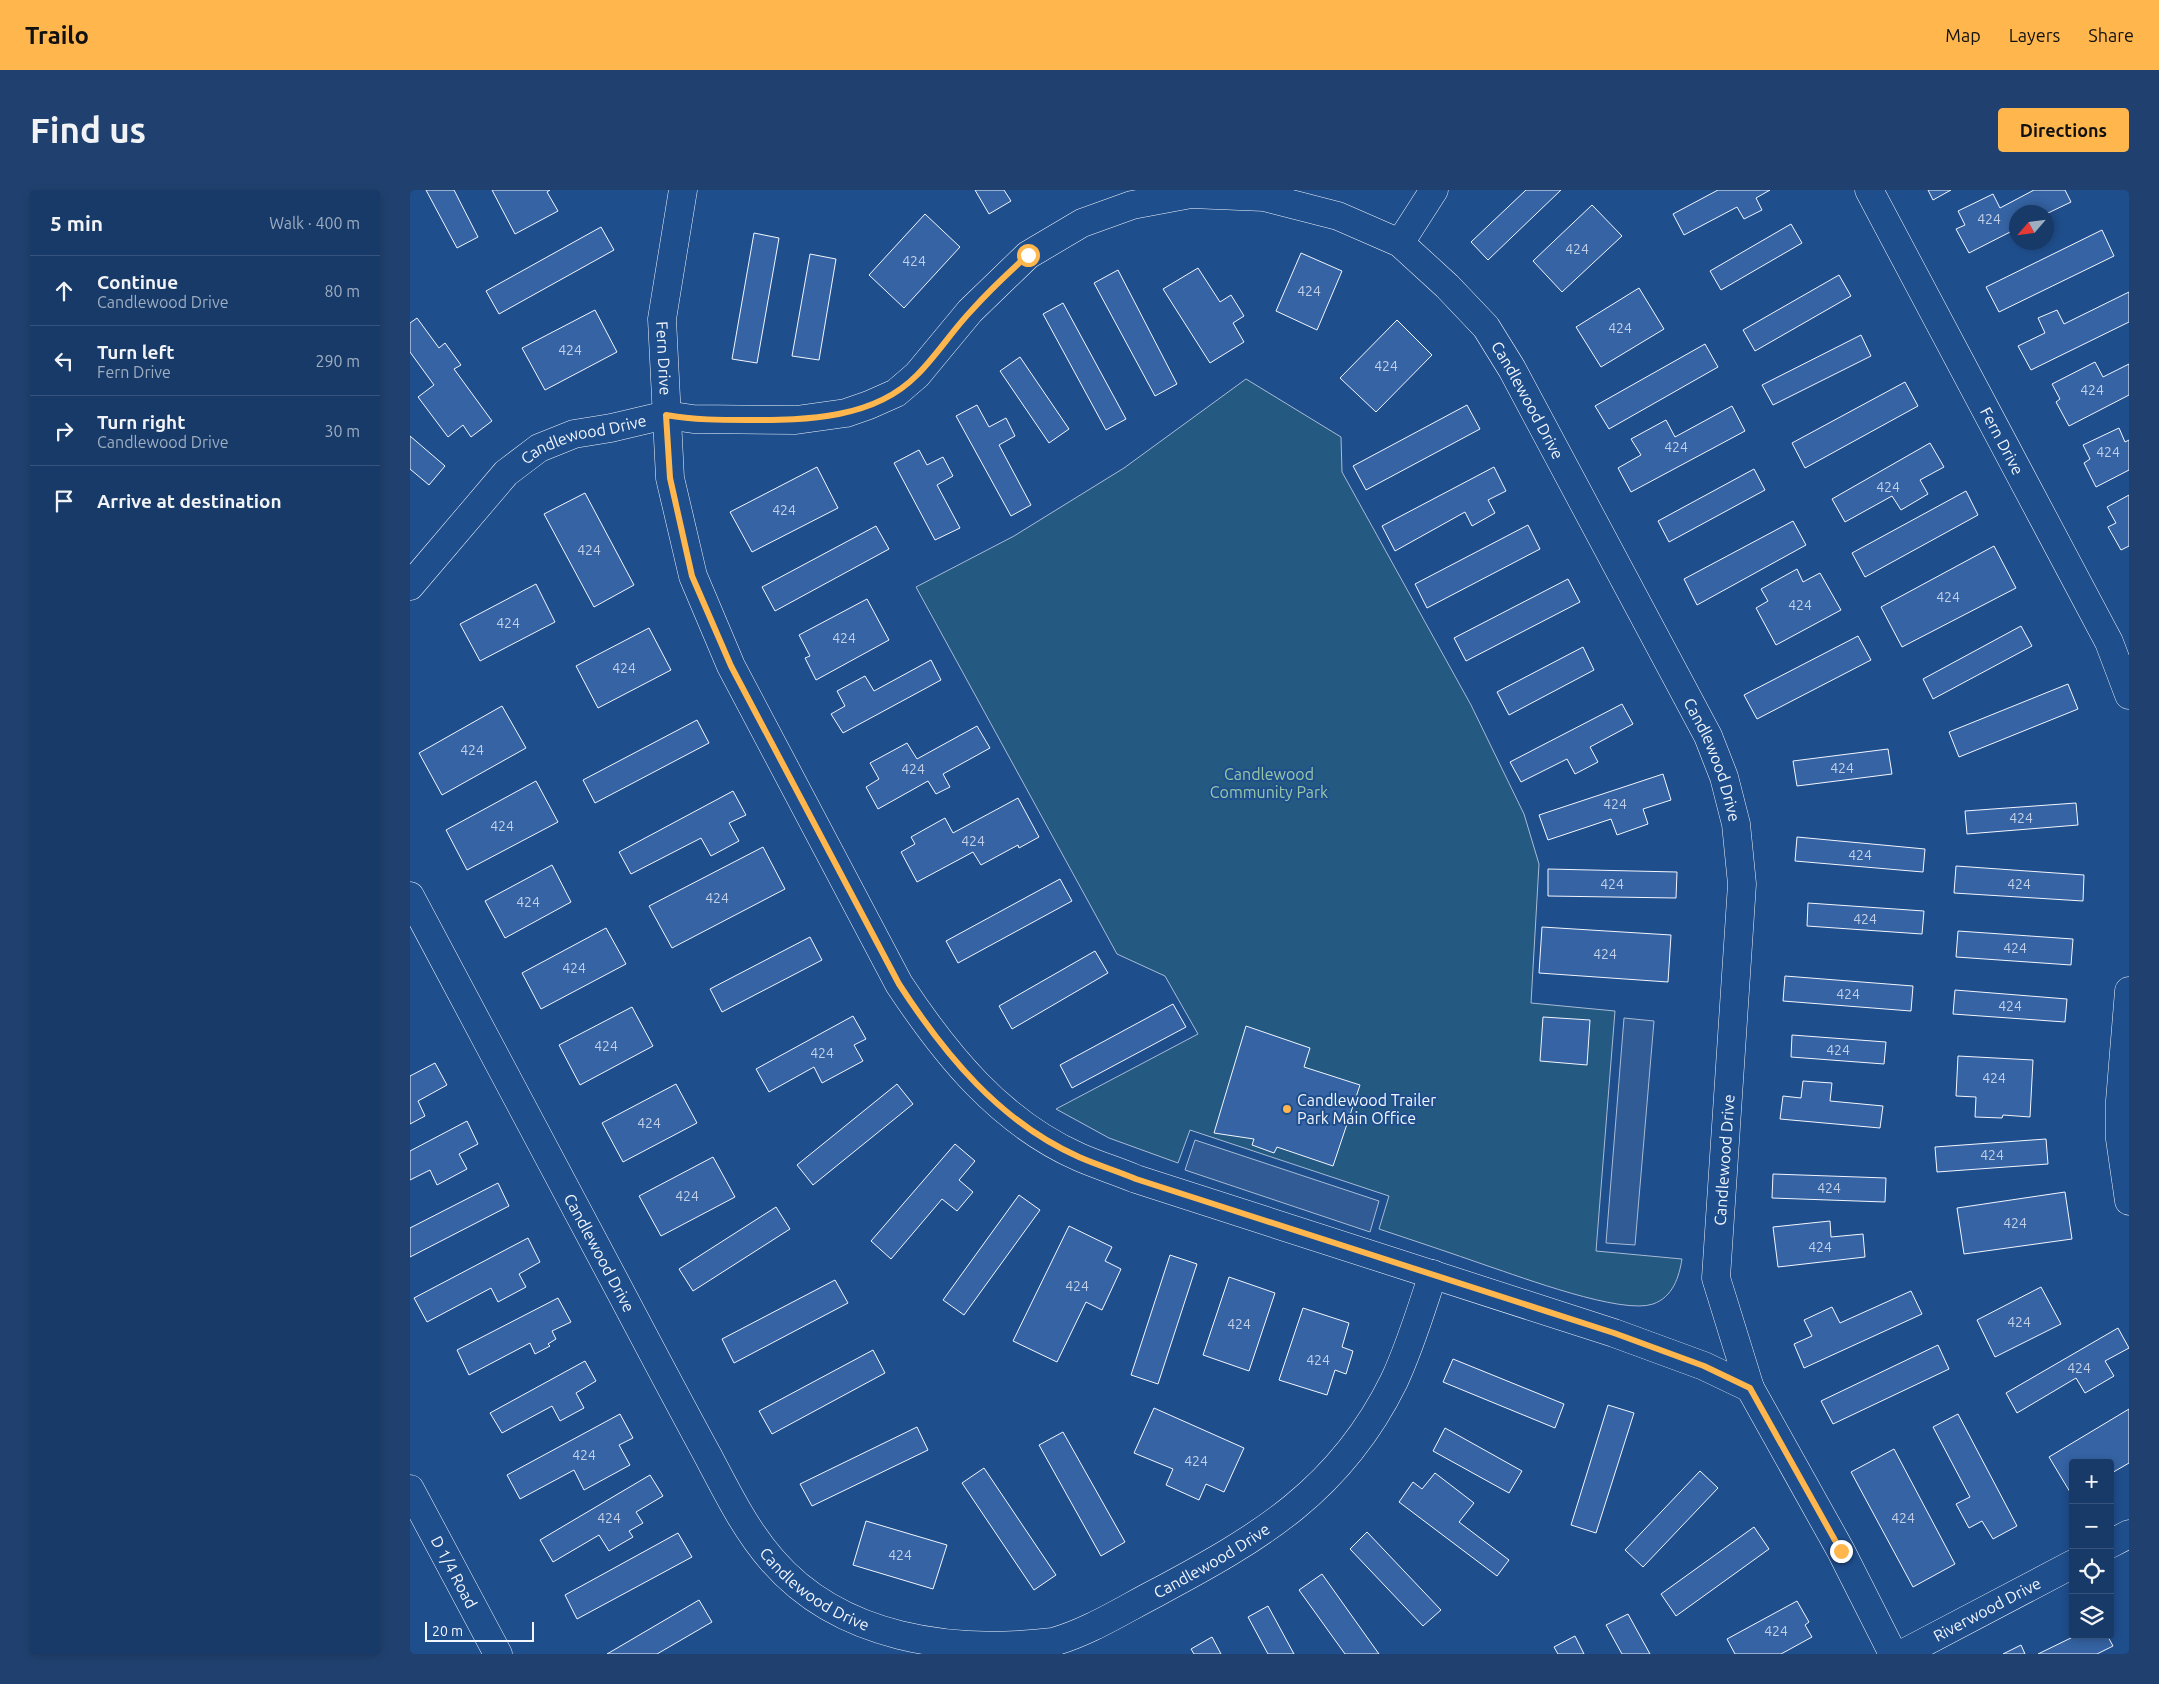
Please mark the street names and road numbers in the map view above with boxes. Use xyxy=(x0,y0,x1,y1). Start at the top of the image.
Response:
street label: Fern Drive xyxy=(653,321,675,396)
street label: Candlewood Drive xyxy=(1488,338,1567,462)
street label: Fern Drive xyxy=(1977,404,2027,478)
street label: Candlewood Drive xyxy=(517,411,648,468)
street label: Candlewood Drive xyxy=(1680,695,1744,823)
street label: Candlewood Drive xyxy=(1710,1094,1738,1226)
street label: Candlewood Drive xyxy=(561,1191,638,1315)
street label: Candlewood Drive xyxy=(1150,1520,1273,1602)
street label: D 1/4 Road xyxy=(428,1533,481,1611)
street label: Candlewood Drive xyxy=(756,1544,872,1634)
street label: Riverwood Drive xyxy=(1930,1574,2044,1645)

